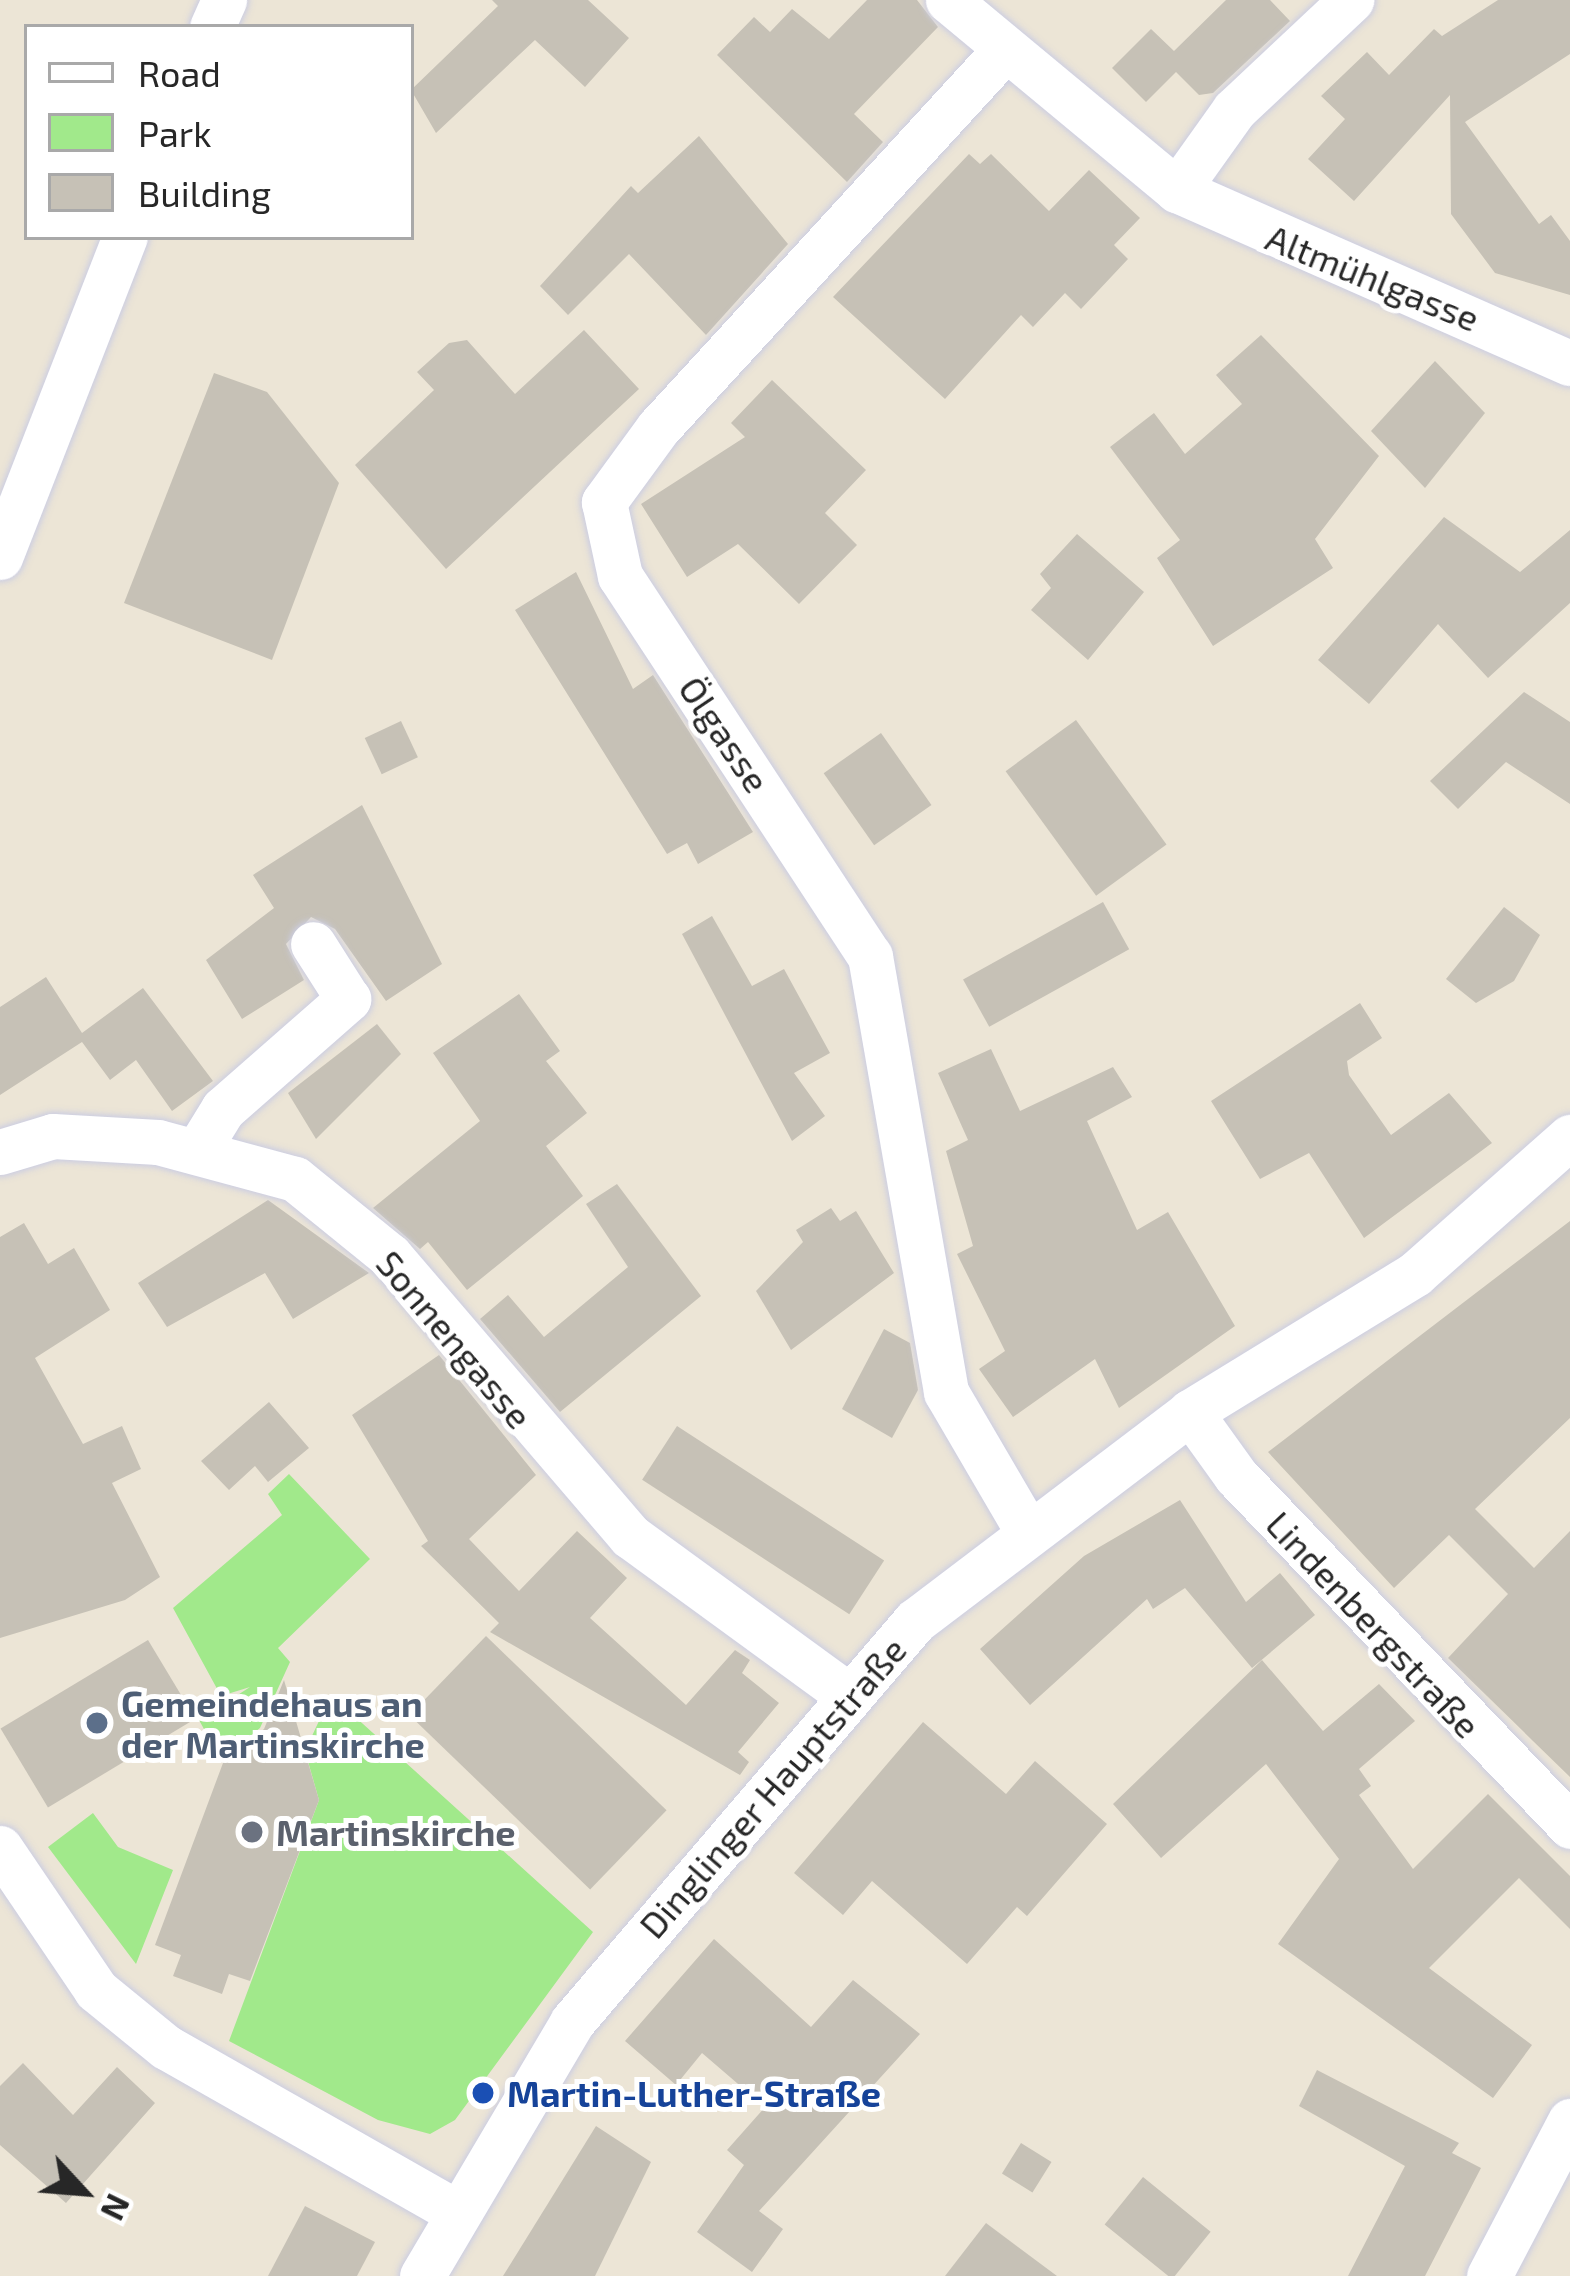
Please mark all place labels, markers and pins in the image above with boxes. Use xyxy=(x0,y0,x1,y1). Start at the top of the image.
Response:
place label: Gemeindehaus an der Martinskirche xyxy=(121,1680,426,1765)
marker: Gemeindehaus an der Martinskirche xyxy=(84,1710,110,1736)
place label: Martinskirche xyxy=(276,1810,516,1854)
marker: Martinskirche xyxy=(239,1819,265,1845)
place label: Martin-Luther-Straße xyxy=(507,2071,881,2115)
marker: Martin-Luther-Straße xyxy=(470,2080,496,2106)

